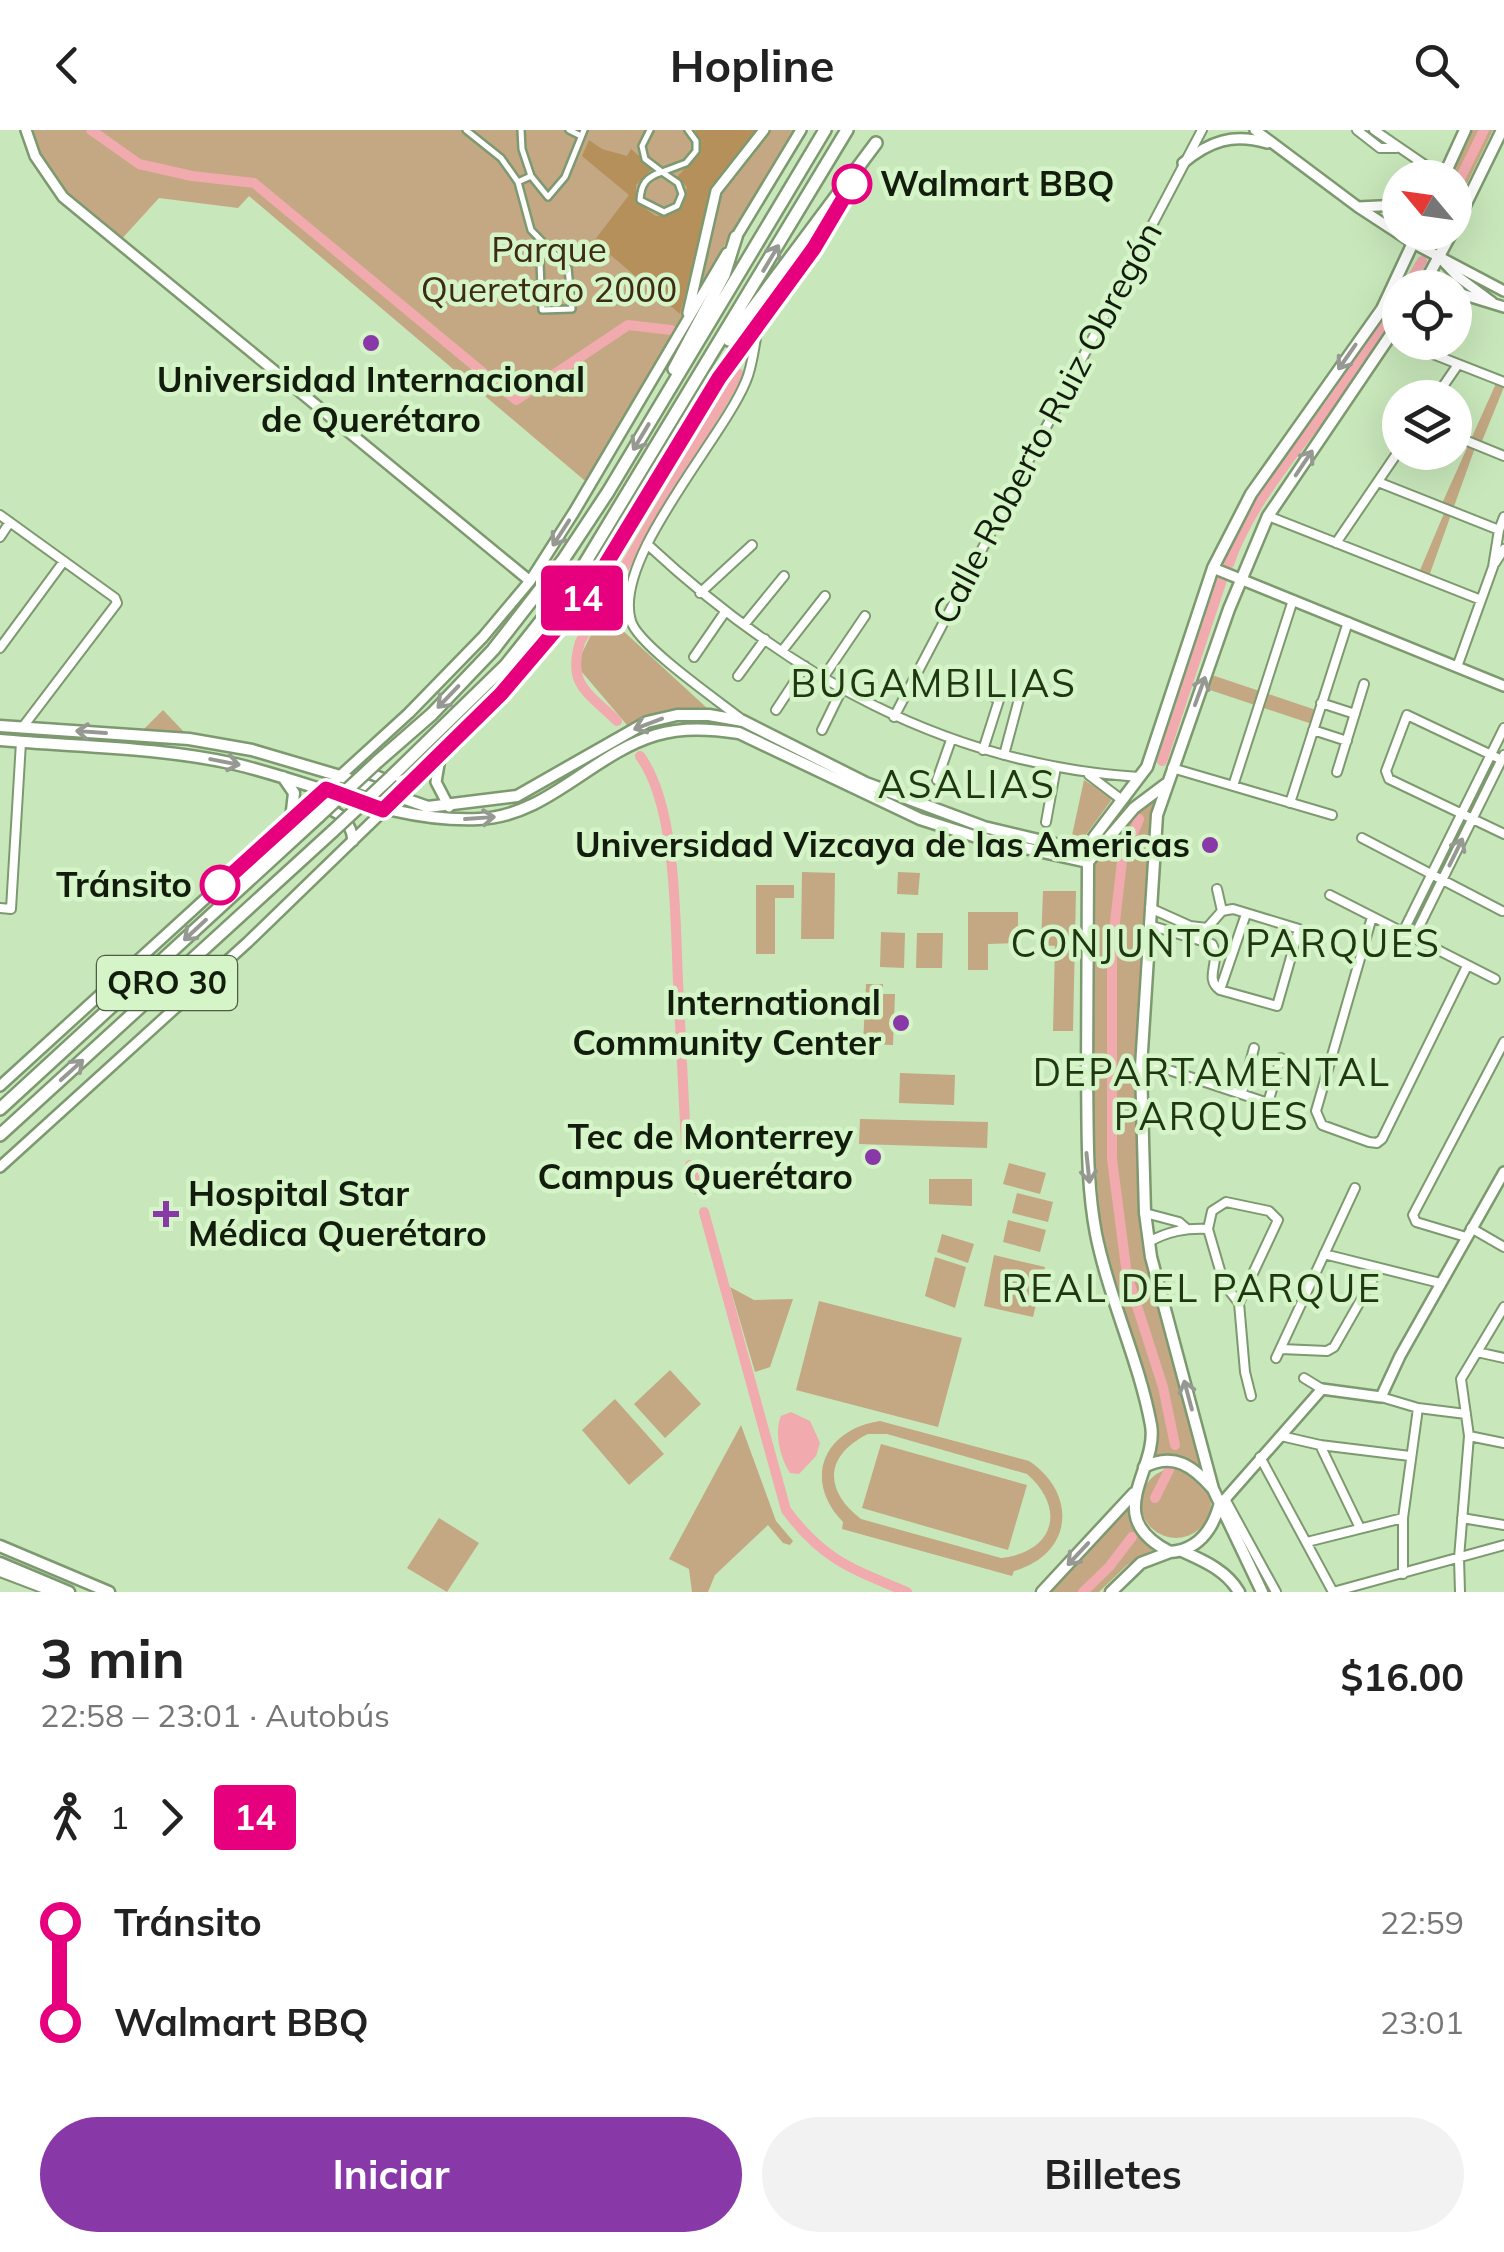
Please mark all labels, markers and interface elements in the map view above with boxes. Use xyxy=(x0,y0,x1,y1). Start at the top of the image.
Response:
text: Hopline xyxy=(670,37,834,93)
icon: back xyxy=(40,38,95,93)
icon: search xyxy=(1409,38,1464,93)
north arrow xyxy=(1382,160,1472,250)
map controls xyxy=(1382,160,1472,470)
place label: Walmart BBQ xyxy=(880,161,1115,205)
marker: Walmart BBQ xyxy=(833,165,871,203)
street label: Calle Roberto Ruiz Obregón xyxy=(921,214,1171,631)
park label: Parque Queretaro 2000 xyxy=(421,227,677,311)
one-way arrow xyxy=(761,244,781,273)
button: locate xyxy=(1382,270,1472,360)
marker: Universidad Internacional de Querétaro xyxy=(360,332,382,354)
one-way arrow xyxy=(1337,343,1358,371)
place label: Universidad Internacional de Querétaro xyxy=(157,357,585,441)
button: layers xyxy=(1382,380,1472,470)
one-way arrow xyxy=(631,422,651,451)
one-way arrow xyxy=(1293,449,1314,477)
one-way arrow xyxy=(551,519,572,547)
line badge: 14 xyxy=(537,566,627,630)
text: 14 xyxy=(561,576,603,620)
district label: BUGAMBILIAS xyxy=(791,659,1078,707)
one-way arrow xyxy=(1192,677,1210,708)
one-way arrow xyxy=(436,685,460,709)
one-way arrow xyxy=(633,717,664,735)
one-way arrow xyxy=(75,723,108,742)
one-way arrow xyxy=(208,754,240,773)
district label: ASALIAS xyxy=(878,760,1056,808)
one-way arrow xyxy=(463,808,496,827)
place label: Universidad Vizcaya de las Americas xyxy=(575,822,1190,866)
marker: Universidad Vizcaya de las Americas xyxy=(1199,834,1221,856)
one-way arrow xyxy=(1447,837,1466,867)
place label: Tránsito xyxy=(56,862,192,906)
marker: Tránsito xyxy=(201,866,239,904)
one-way arrow xyxy=(183,917,209,941)
district label: CONJUNTO PARQUES xyxy=(1011,919,1441,967)
road number: QRO 30 xyxy=(97,956,237,1010)
place label: International Community Center xyxy=(572,980,881,1064)
marker: International Community Center xyxy=(890,1012,912,1034)
district label: DEPARTAMENTAL PARQUES xyxy=(1033,1048,1391,1140)
one-way arrow xyxy=(59,1058,84,1081)
place label: Tec de Monterrey Campus Querétaro xyxy=(537,1114,854,1198)
marker: Tec de Monterrey Campus Querétaro xyxy=(862,1146,884,1168)
one-way arrow xyxy=(1079,1151,1098,1183)
place label: Hospital Star Médica Querétaro xyxy=(188,1171,487,1255)
marker: Hospital Star Médica Querétaro xyxy=(153,1201,179,1227)
district label: REAL DEL PARQUE xyxy=(1001,1264,1383,1312)
one-way arrow xyxy=(1177,1380,1196,1411)
one-way arrow xyxy=(1067,1541,1090,1566)
text: 3 min xyxy=(40,1623,185,1692)
text: $16.00 xyxy=(1341,1653,1464,1701)
text: 22:58 – 23:01 · Autobús xyxy=(40,1695,390,1735)
icon: walk xyxy=(40,1790,95,1845)
icon: forward xyxy=(144,1790,199,1845)
text: 14 xyxy=(234,1795,276,1839)
text: 1 xyxy=(110,1797,129,1837)
text: Tránsito xyxy=(114,1898,262,1946)
text: 22:59 xyxy=(1380,1902,1464,1942)
text: Walmart BBQ xyxy=(114,1998,369,2046)
text: 23:01 xyxy=(1380,2002,1464,2042)
button: Iniciar xyxy=(40,2117,742,2232)
button: Billetes xyxy=(762,2117,1464,2232)

